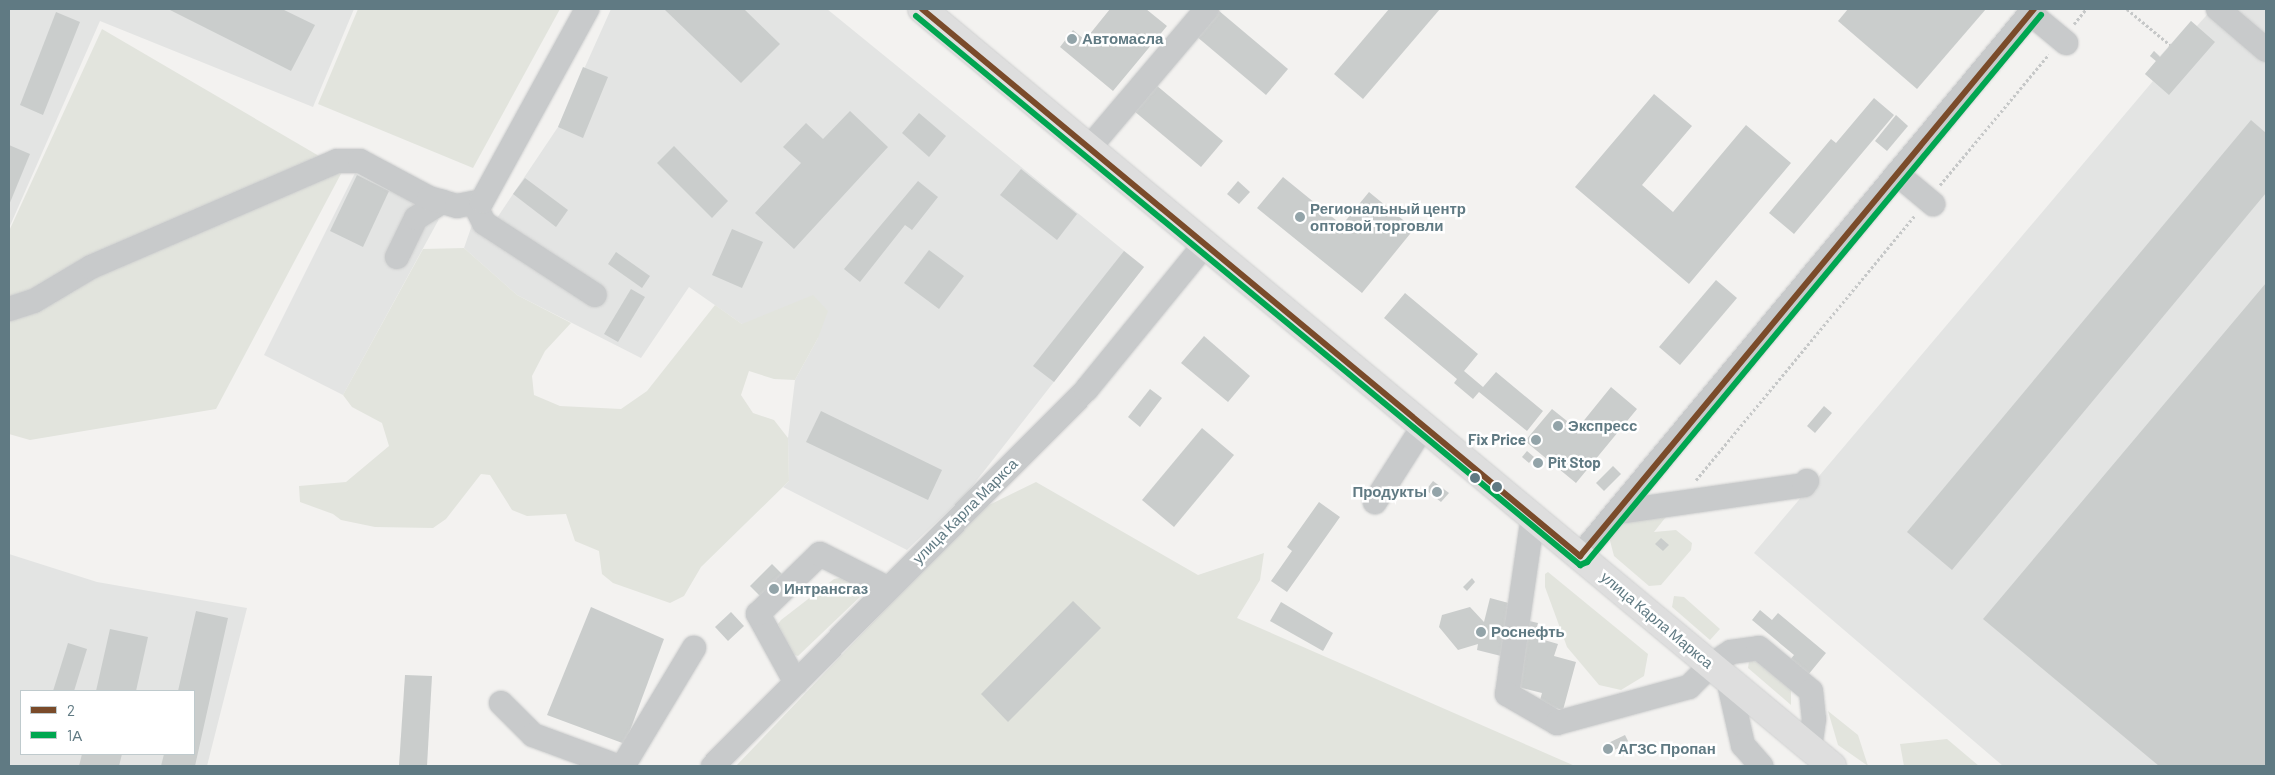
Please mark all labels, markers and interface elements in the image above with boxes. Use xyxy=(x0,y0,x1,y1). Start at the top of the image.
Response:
place label: Автомасла xyxy=(1082,30,1163,48)
marker: Автомасла xyxy=(1066,33,1078,45)
place label: Региональный центр оптовой торговли xyxy=(1310,199,1466,234)
marker: Региональный центр оптовой торговли xyxy=(1294,211,1306,223)
place label: Экспресс xyxy=(1568,417,1637,435)
marker: Экспресс xyxy=(1552,420,1564,432)
place label: Fix Price xyxy=(1468,431,1526,449)
marker: Fix Price xyxy=(1530,434,1542,446)
place label: Pit Stop xyxy=(1548,454,1601,472)
street label: улица Карла Маркса xyxy=(909,455,1021,567)
marker: Pit Stop xyxy=(1532,457,1544,469)
unlabelled marker xyxy=(1470,473,1480,483)
unlabelled marker xyxy=(1492,482,1502,492)
place label: Продукты xyxy=(1352,483,1427,501)
marker: Продукты xyxy=(1431,486,1443,498)
street label: улица Карла Маркса xyxy=(1597,568,1717,672)
place label: Интрансгаз xyxy=(784,580,868,598)
marker: Интрансгаз xyxy=(768,583,780,595)
place label: Роснефть xyxy=(1491,623,1565,641)
marker: Роснефть xyxy=(1475,626,1487,638)
legend xyxy=(20,690,195,755)
text: 2 xyxy=(67,701,75,719)
text: 1А xyxy=(67,726,82,744)
place label: АГЗС Пропан xyxy=(1618,740,1716,758)
marker: АГЗС Пропан xyxy=(1602,743,1614,755)

